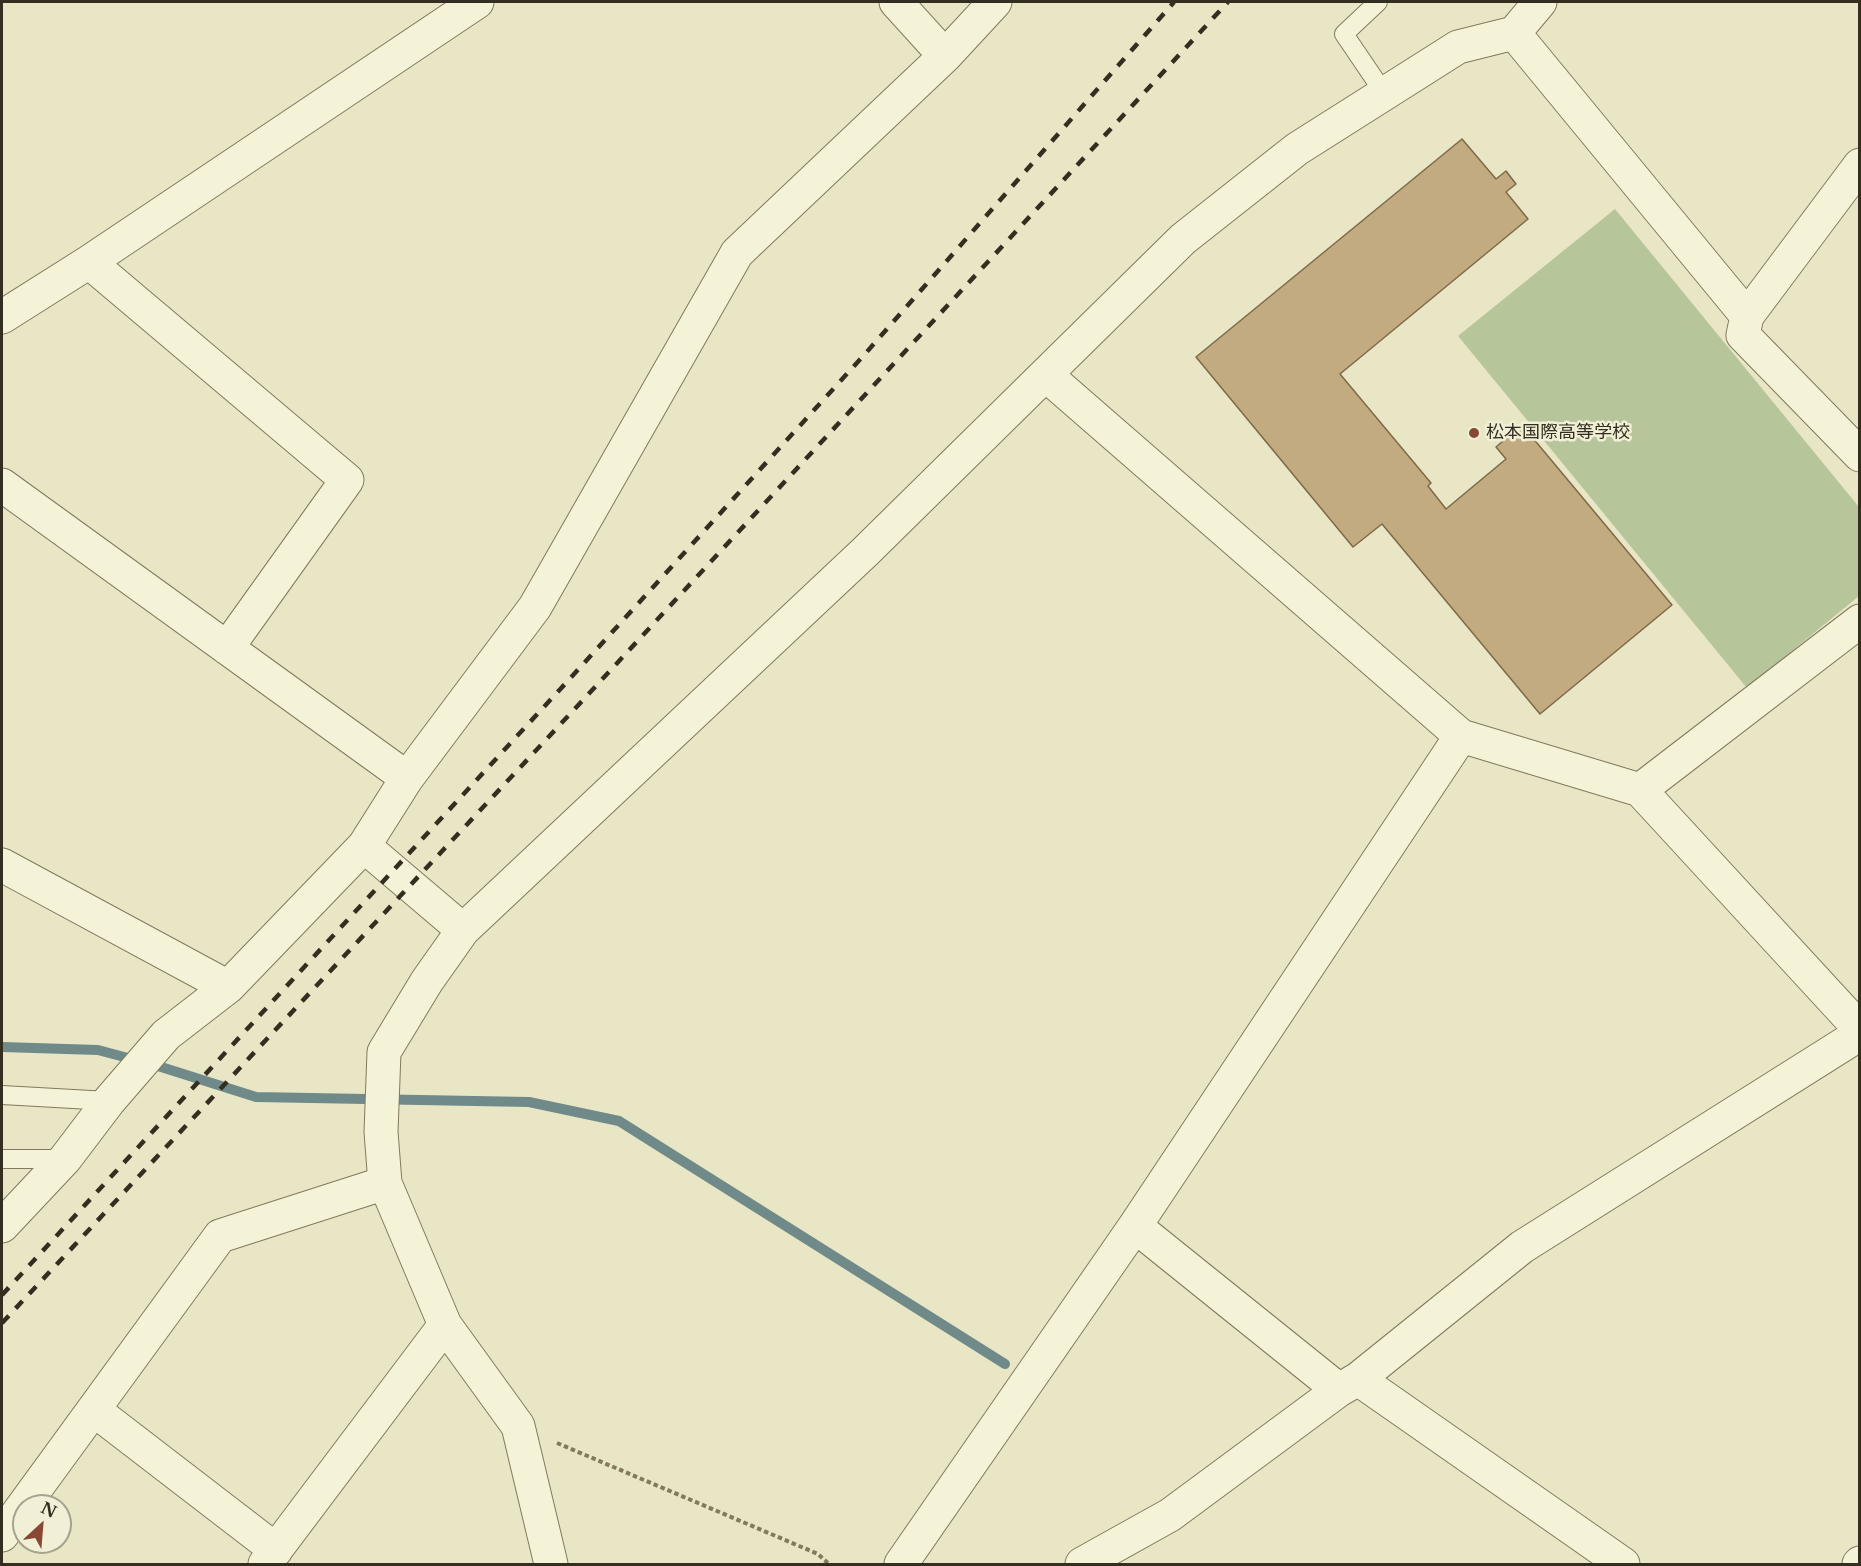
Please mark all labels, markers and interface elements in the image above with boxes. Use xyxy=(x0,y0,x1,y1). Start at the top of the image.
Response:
place label: 松本国際高等学校 xyxy=(1486,422,1630,444)
marker: 松本国際高等学校 xyxy=(1467,426,1481,440)
north arrow xyxy=(12,1494,72,1554)
text: N xyxy=(38,1497,60,1522)

